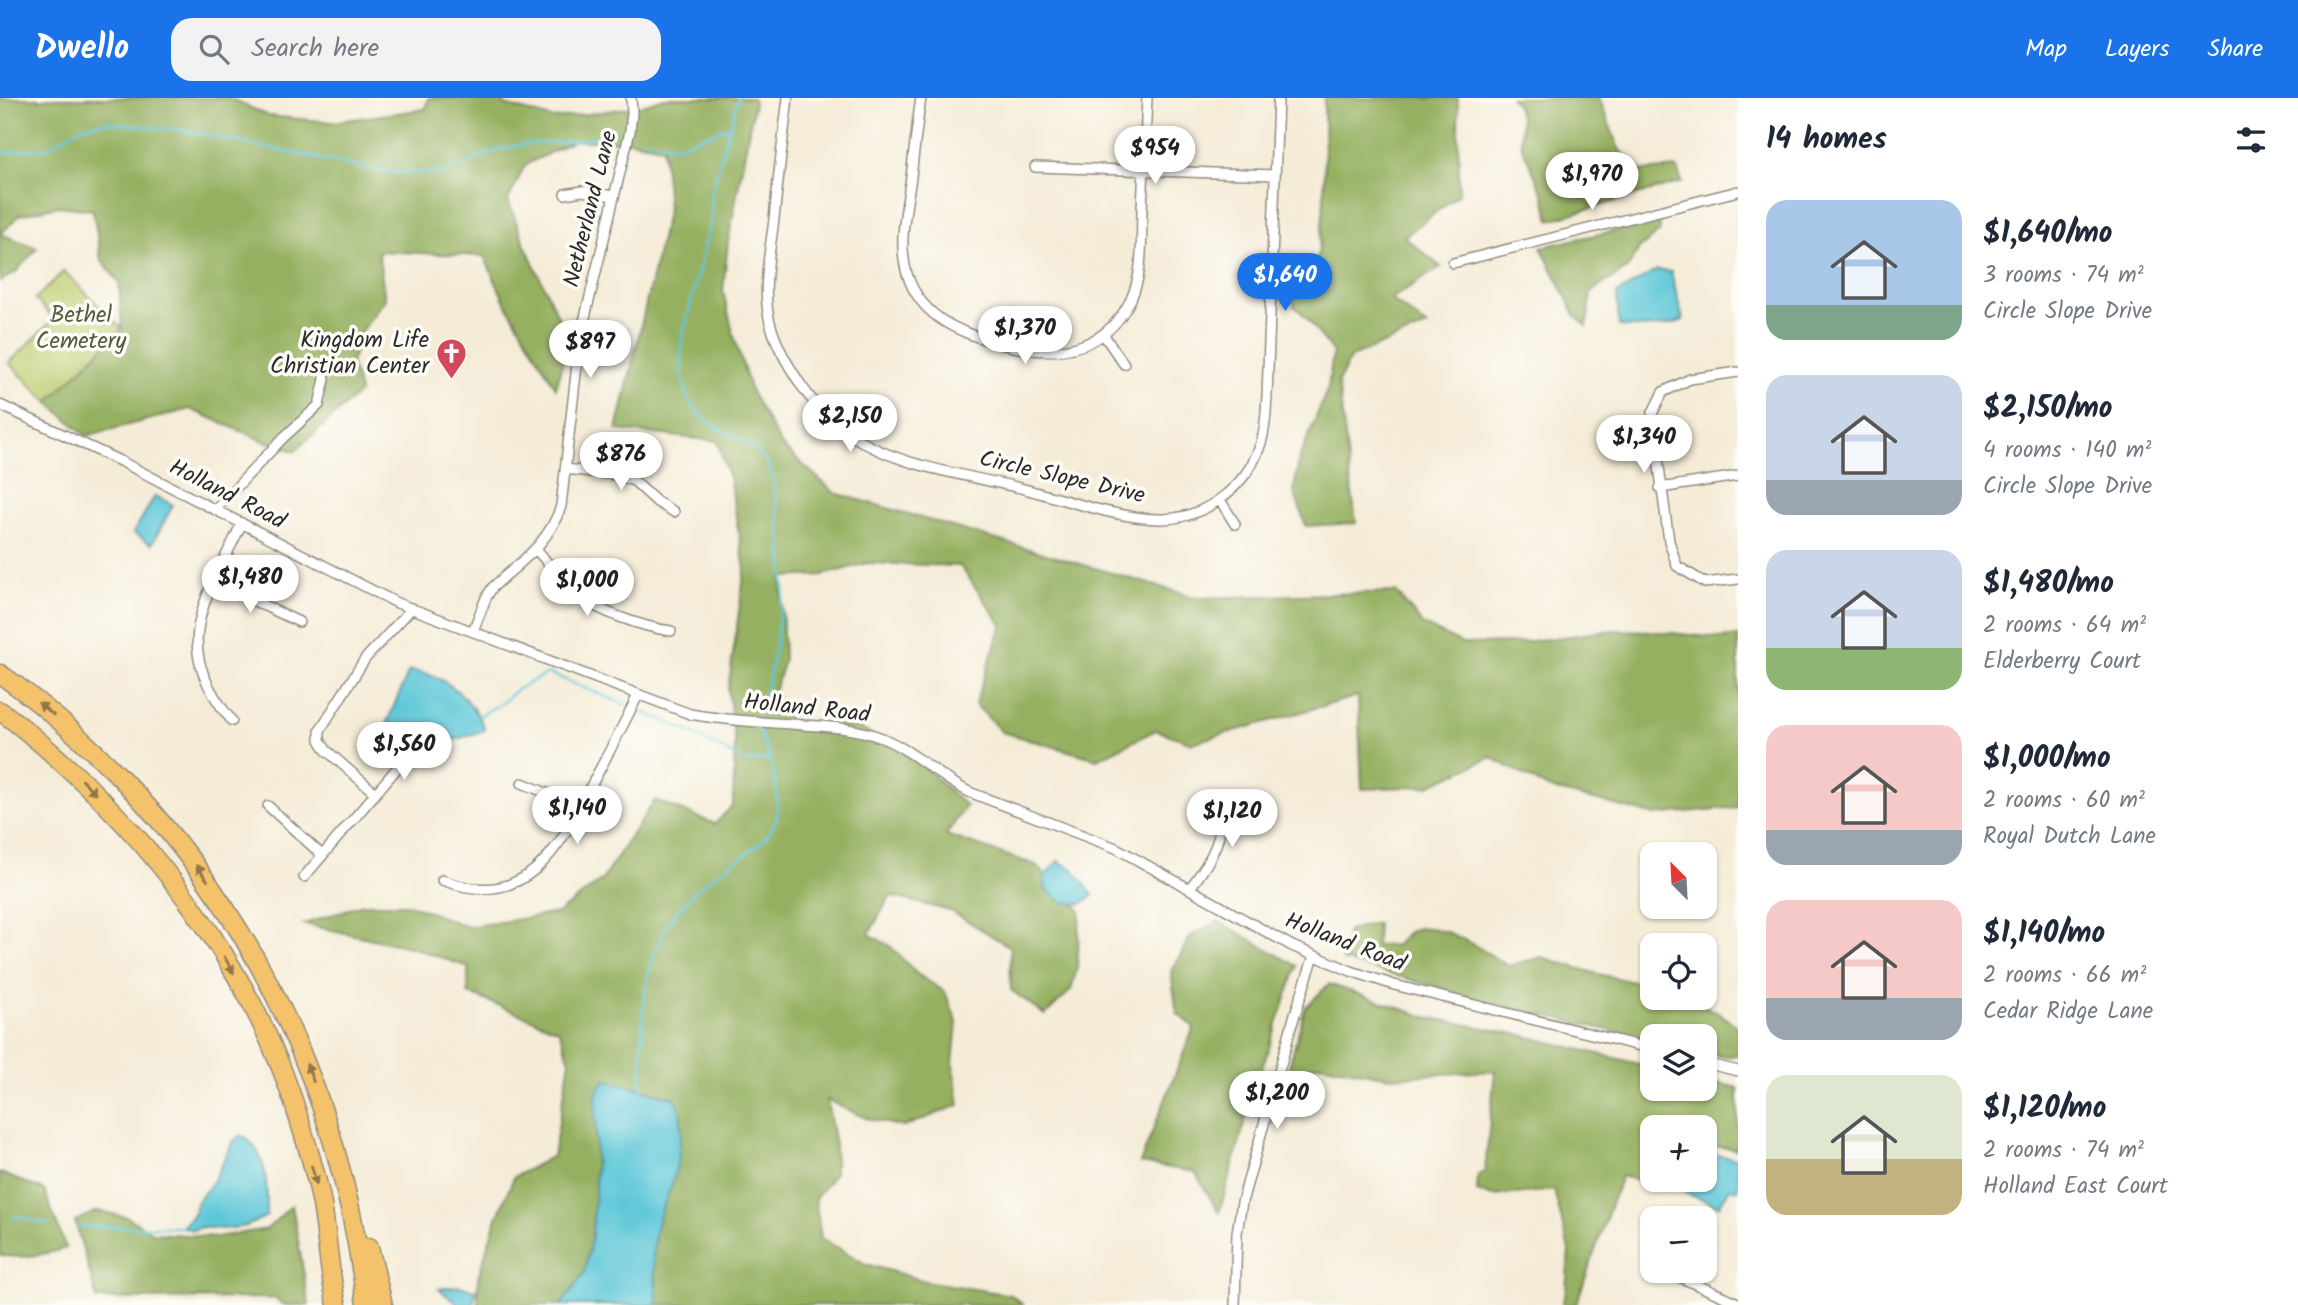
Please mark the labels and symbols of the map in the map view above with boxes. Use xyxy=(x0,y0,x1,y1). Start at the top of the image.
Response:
pin: $954 xyxy=(1114,126,1196,186)
street label: Netherland Lane xyxy=(554,127,628,291)
pin: $1,970 xyxy=(1535,152,1649,212)
pin: $1,640 xyxy=(1228,254,1342,313)
park label: Bethel Cemetery xyxy=(36,298,126,360)
pin: $1,370 xyxy=(968,306,1082,366)
pin: $897 xyxy=(549,320,631,380)
place label: Kingdom Life Christian Center xyxy=(270,323,430,385)
church icon: Kingdom Life Christian Center xyxy=(435,337,469,381)
pin: $2,150 xyxy=(793,394,907,454)
pin: $1,340 xyxy=(1587,416,1701,475)
pin: $876 xyxy=(580,432,662,492)
street label: Circle Slope Drive xyxy=(976,441,1148,515)
street label: Holland Road xyxy=(162,450,292,540)
pin: $1,480 xyxy=(193,556,307,615)
pin: $1,000 xyxy=(530,559,644,618)
street label: Holland Road xyxy=(742,684,873,734)
one-way arrow xyxy=(37,702,54,717)
pin: $1,560 xyxy=(347,722,461,782)
one-way arrow xyxy=(80,779,97,796)
pin: $1,140 xyxy=(520,786,634,846)
pin: $1,120 xyxy=(1175,790,1289,849)
north arrow xyxy=(1640,842,1717,919)
one-way arrow xyxy=(195,864,209,883)
street label: Holland Road xyxy=(1279,903,1411,983)
one-way arrow xyxy=(223,956,236,975)
one-way arrow xyxy=(305,1062,316,1083)
pin: $1,200 xyxy=(1220,1072,1334,1131)
one-way arrow xyxy=(309,1164,320,1186)

